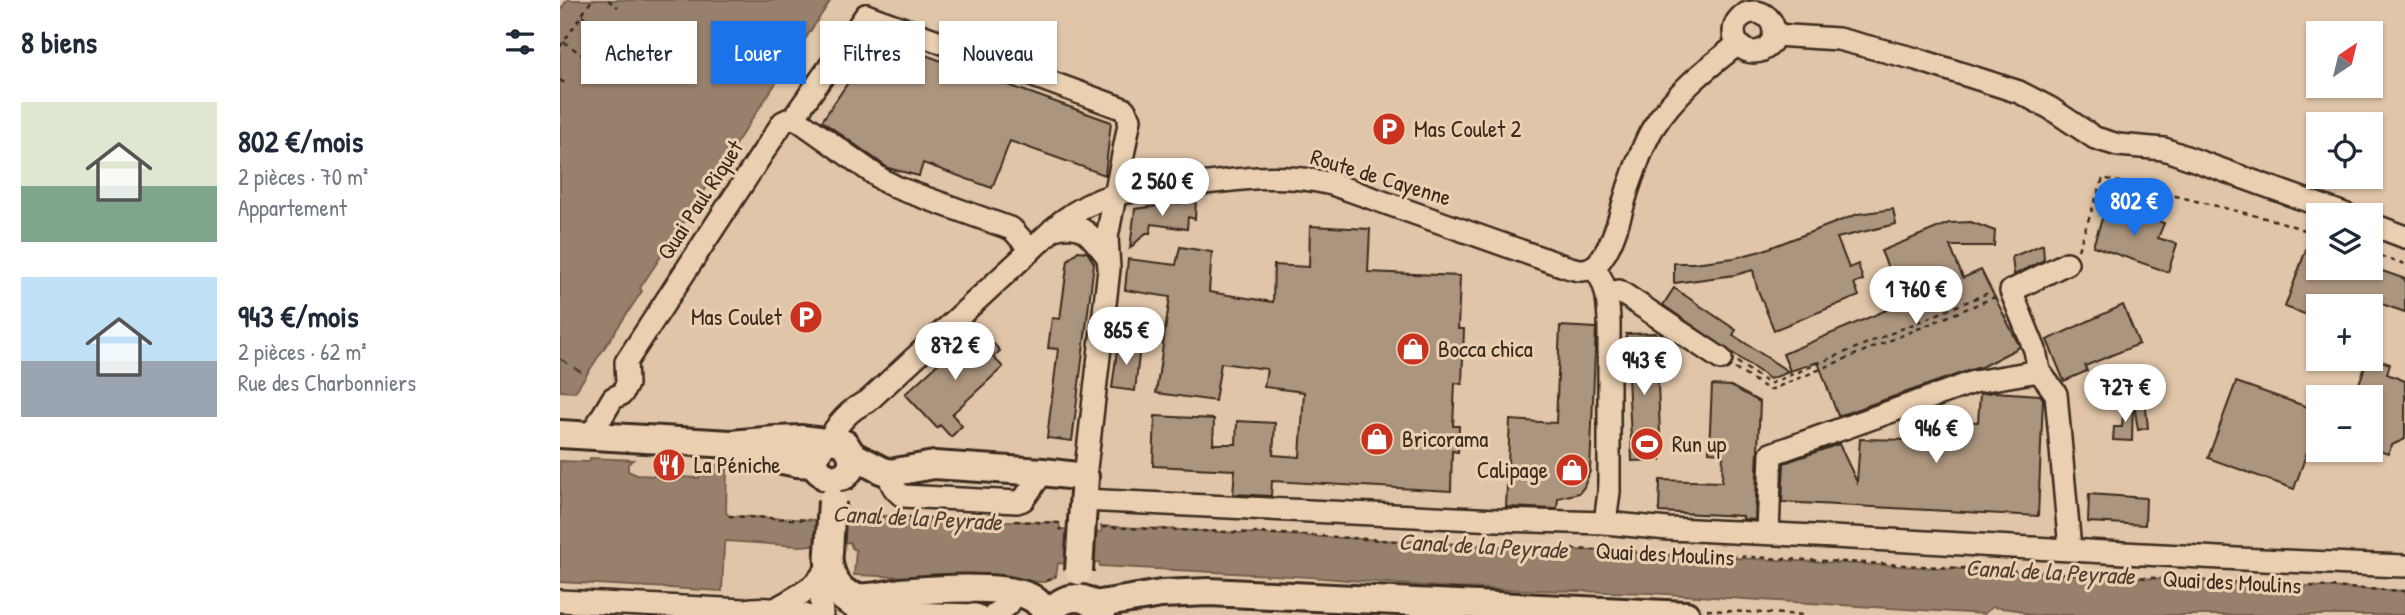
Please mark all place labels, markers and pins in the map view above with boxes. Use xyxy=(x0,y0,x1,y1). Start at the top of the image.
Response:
parking icon: Mas Coulet 2 xyxy=(1370,110,1408,148)
place label: Mas Coulet 2 xyxy=(1414,113,1521,144)
pin: 2 560 € xyxy=(1097,158,1227,218)
pin: 802 € xyxy=(2085,178,2183,238)
pin: 1 760 € xyxy=(1851,266,1981,326)
parking icon: Mas Coulet xyxy=(787,298,825,336)
place label: Mas Coulet xyxy=(691,301,783,332)
pin: 865 € xyxy=(1077,308,1175,367)
pin: 872 € xyxy=(906,322,1004,382)
shop icon: Bocca chica xyxy=(1394,330,1432,368)
place label: Bocca chica xyxy=(1438,333,1533,364)
pin: 943 € xyxy=(1595,338,1693,397)
pin: 727 € xyxy=(2076,364,2174,424)
pin: 946 € xyxy=(1887,406,1985,465)
shop icon: Bricorama xyxy=(1358,420,1396,458)
place label: Bricorama xyxy=(1402,423,1488,454)
sports icon: Run up xyxy=(1628,425,1666,463)
place label: Run up xyxy=(1672,428,1727,459)
restaurant icon: La Péniche xyxy=(650,446,688,484)
place label: La Péniche xyxy=(694,449,780,480)
shop icon: Calipage xyxy=(1553,451,1591,489)
place label: Calipage xyxy=(1477,454,1548,485)

